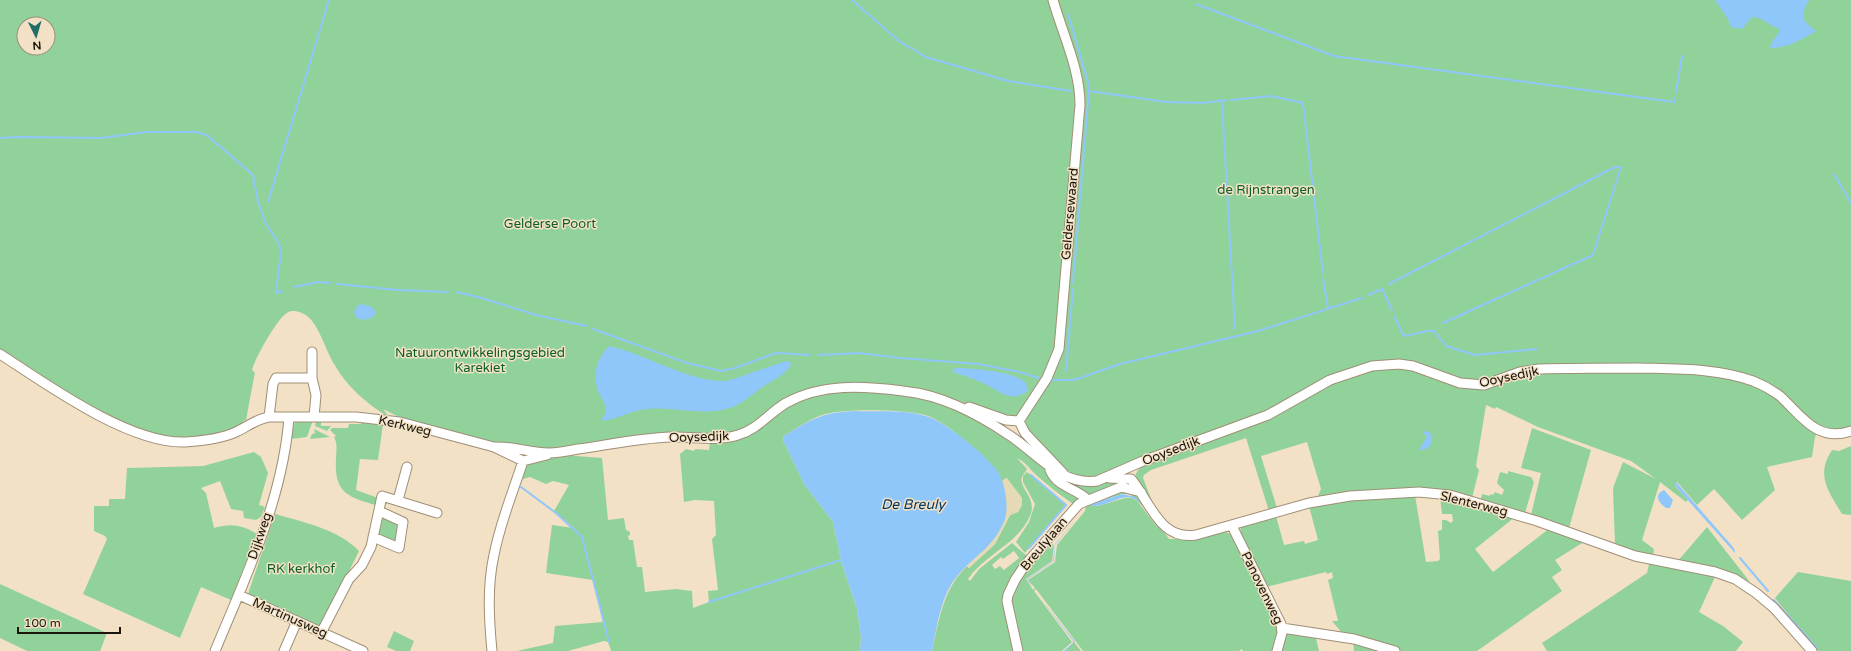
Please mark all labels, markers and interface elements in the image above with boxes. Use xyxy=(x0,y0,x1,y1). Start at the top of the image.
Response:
north arrow xyxy=(16,16,56,56)
text: N xyxy=(32,39,42,52)
street label: Geldersewaard xyxy=(1058,167,1082,261)
park label: de Rijnstrangen xyxy=(1217,182,1315,198)
park label: Gelderse Poort xyxy=(504,216,596,232)
park label: Natuurontwikkelingsgebied Karekiet xyxy=(395,345,565,376)
street label: Ooysedijk xyxy=(1478,363,1540,391)
street label: Kerkweg xyxy=(377,412,433,440)
street label: Ooysedijk xyxy=(668,428,730,446)
street label: Ooysedijk xyxy=(1140,433,1202,469)
street label: Slenterweg xyxy=(1438,488,1510,520)
water label: De Breuly xyxy=(881,496,946,513)
street label: Dijkweg xyxy=(244,510,276,562)
street label: Breulylaan xyxy=(1017,514,1071,574)
street label: Panovenweg xyxy=(1237,549,1287,627)
park label: RK kerkhof xyxy=(267,561,335,577)
street label: Martinusweg xyxy=(250,594,330,642)
scale bar xyxy=(18,609,120,635)
text: 100 m xyxy=(24,616,61,630)

